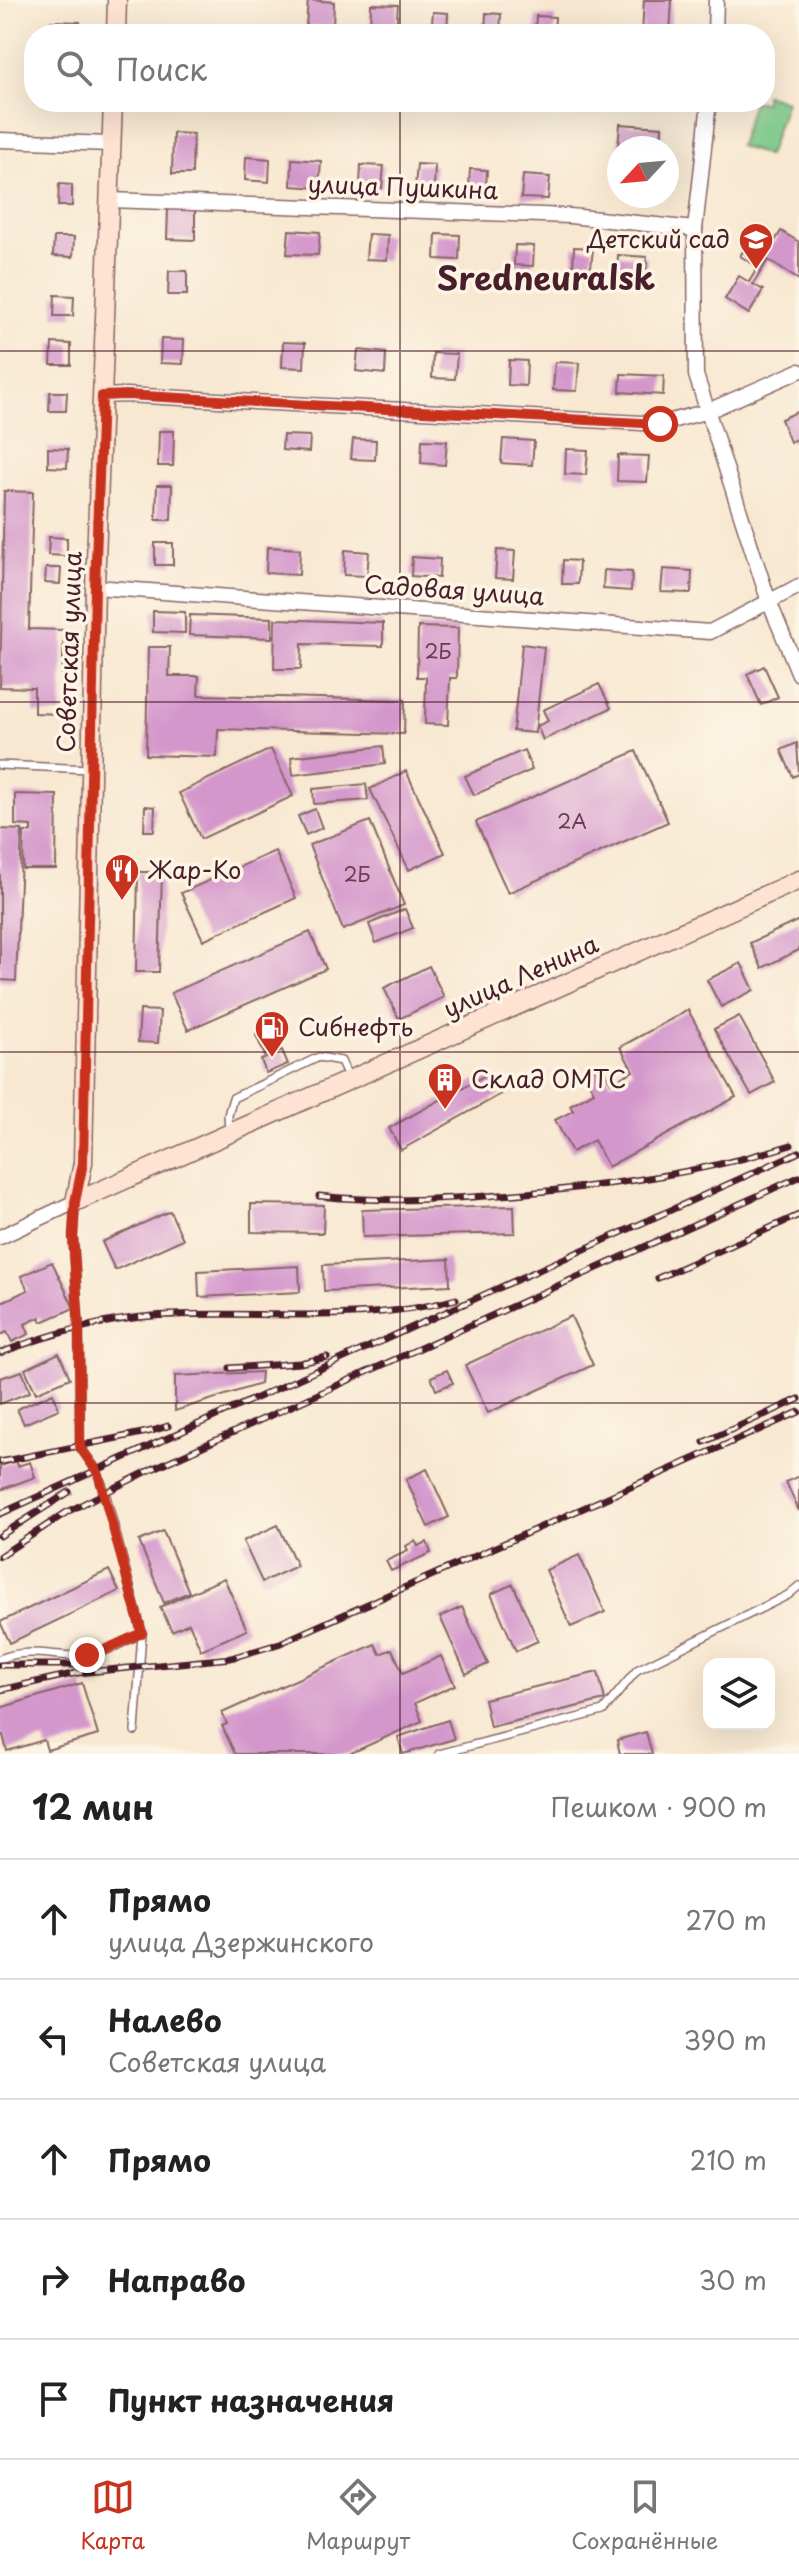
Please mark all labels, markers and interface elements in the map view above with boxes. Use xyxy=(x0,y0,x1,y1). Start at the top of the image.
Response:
search box xyxy=(24,24,775,112)
icon: search xyxy=(52,46,96,90)
text: Поиск xyxy=(116,46,207,91)
north arrow xyxy=(607,136,679,208)
street label: улица Пушкина xyxy=(307,165,499,207)
place label: Детский сад xyxy=(586,220,730,256)
school or university icon: Детский сад xyxy=(737,221,775,271)
district label: Sredneuralsk xyxy=(437,253,655,301)
route start xyxy=(642,406,678,442)
street label: Советская улица xyxy=(46,551,90,753)
street label: Садовая улица xyxy=(363,565,545,613)
house number: 2Б xyxy=(424,636,452,666)
house number: 2А xyxy=(557,806,587,836)
place label: Жар-Ко xyxy=(147,851,241,887)
restaurant icon: Жар-Ко xyxy=(103,852,141,902)
house number: 2Б xyxy=(343,859,371,889)
street label: улица Ленина xyxy=(437,925,604,1025)
place label: Сибнефть xyxy=(298,1008,413,1044)
fuel station icon: Сибнефть xyxy=(253,1009,291,1059)
place label: Склад ОМТС xyxy=(471,1060,626,1096)
building icon: Склад ОМТС xyxy=(426,1061,464,1111)
route end xyxy=(69,1637,105,1673)
map controls xyxy=(703,1658,775,1730)
button: layers xyxy=(703,1658,775,1730)
text: 12 мин xyxy=(32,1780,154,1832)
text: Пешком · 900 m xyxy=(550,1787,767,1826)
text: Прямо xyxy=(108,1877,211,1922)
icon: ahead xyxy=(32,1897,76,1941)
text: 270 m xyxy=(686,1900,767,1939)
text: улица Дзержинского xyxy=(108,1922,374,1961)
text: Налево xyxy=(108,1997,222,2042)
icon: left xyxy=(32,2017,76,2061)
text: 390 m xyxy=(683,2020,767,2059)
text: Советская улица xyxy=(108,2042,326,2081)
icon: ahead xyxy=(32,2137,76,2181)
text: Прямо xyxy=(108,2137,211,2182)
text: 210 m xyxy=(690,2140,767,2179)
icon: right xyxy=(32,2257,76,2301)
text: Направо xyxy=(108,2257,246,2302)
text: 30 m xyxy=(699,2260,767,2299)
icon: arrive xyxy=(32,2377,76,2421)
text: Пункт назначения xyxy=(108,2377,394,2422)
tab: Карта xyxy=(81,2475,145,2556)
tab: Маршрут xyxy=(306,2475,410,2556)
tab: Сохранённые xyxy=(571,2475,718,2556)

